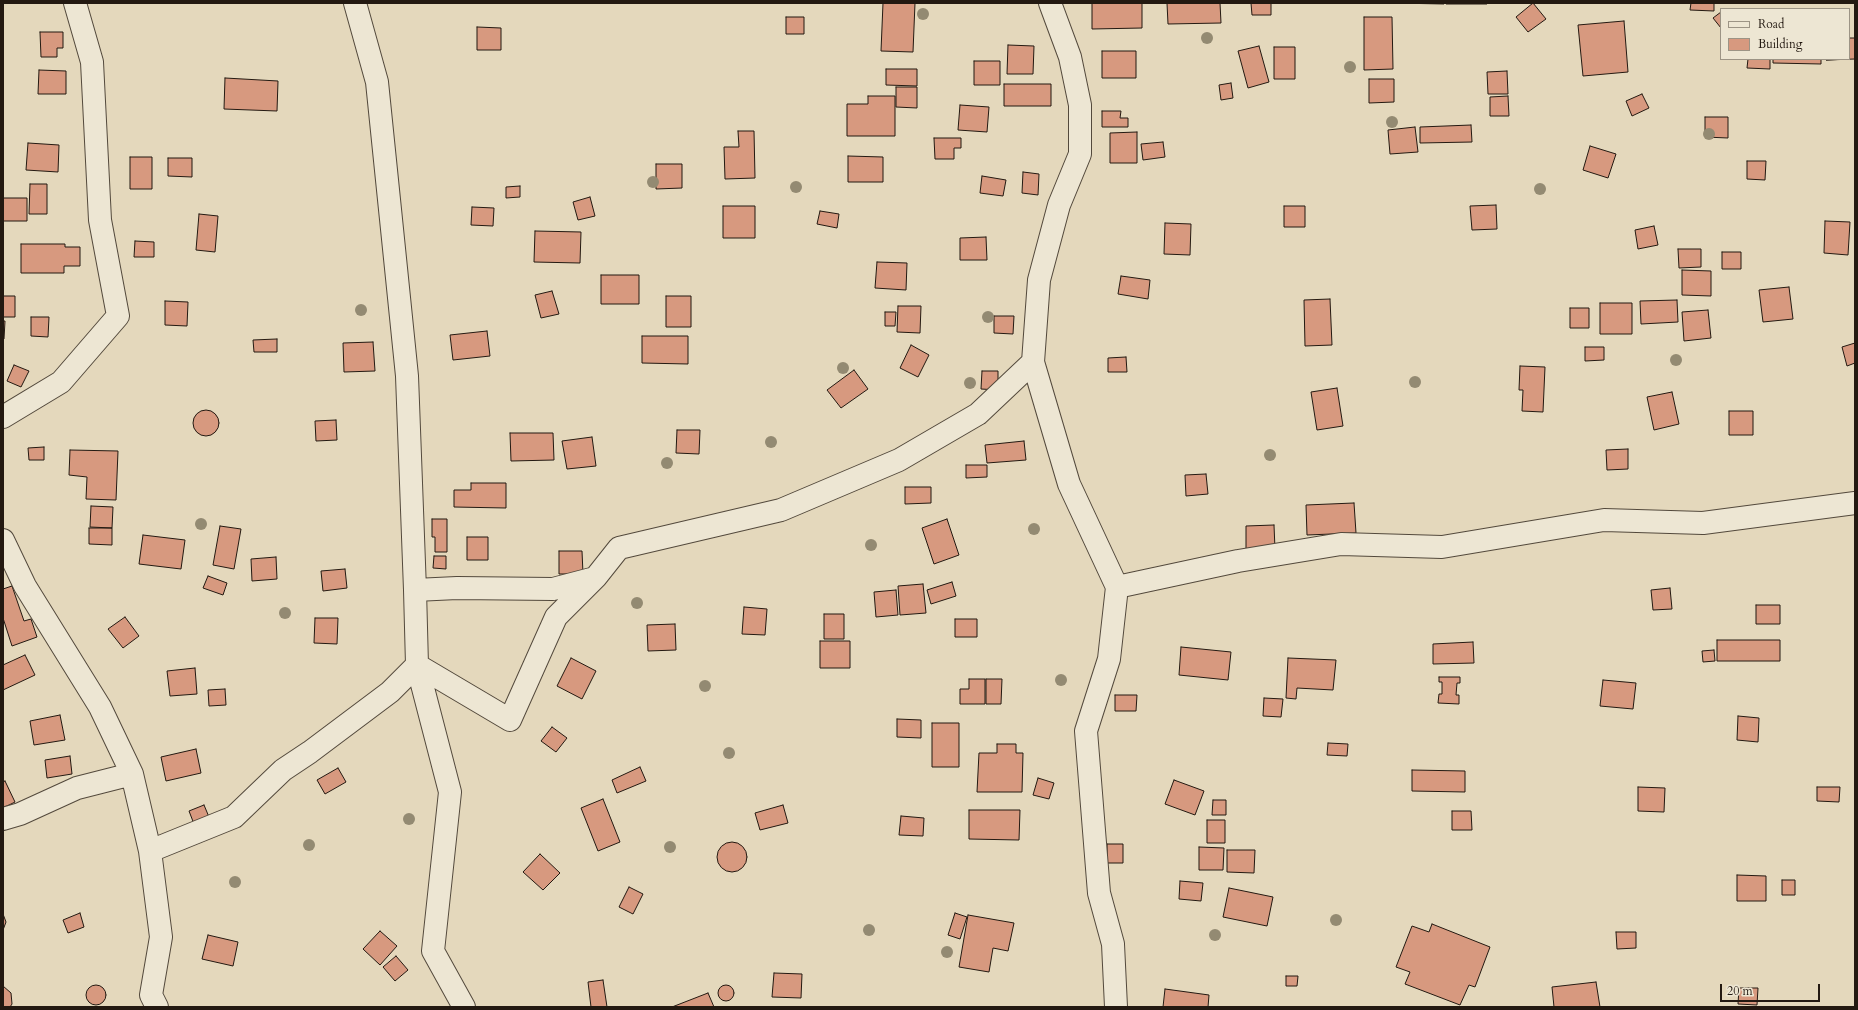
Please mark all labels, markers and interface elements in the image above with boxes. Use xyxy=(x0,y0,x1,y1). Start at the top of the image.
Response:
legend xyxy=(1720,8,1850,60)
text: Road xyxy=(1758,16,1784,32)
text: Building xyxy=(1758,36,1802,52)
scale bar xyxy=(1722,976,1822,1002)
text: 20 m xyxy=(1727,983,1753,999)

